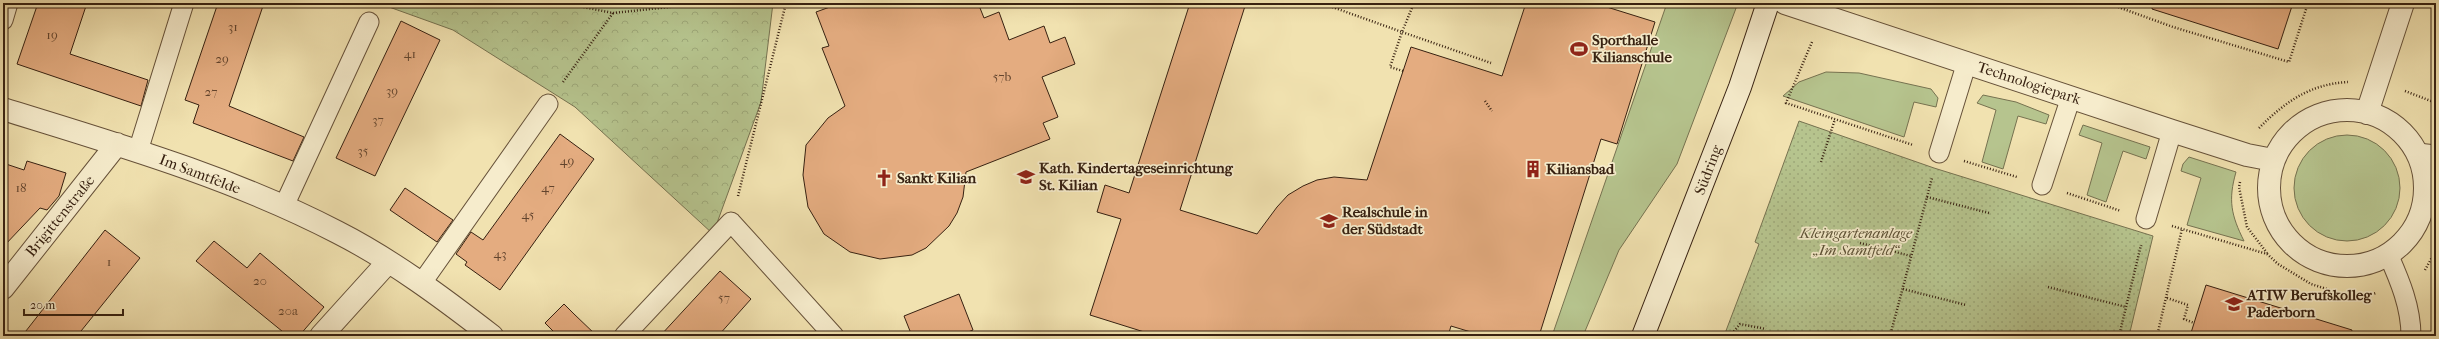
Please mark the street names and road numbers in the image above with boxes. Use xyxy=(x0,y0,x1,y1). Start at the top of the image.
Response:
street label: Technologiepark xyxy=(1975,58,2083,108)
street label: Südring xyxy=(1690,142,1726,197)
street label: Im Samtfelde xyxy=(157,150,244,198)
street label: Brigittenstraße xyxy=(22,171,99,260)

